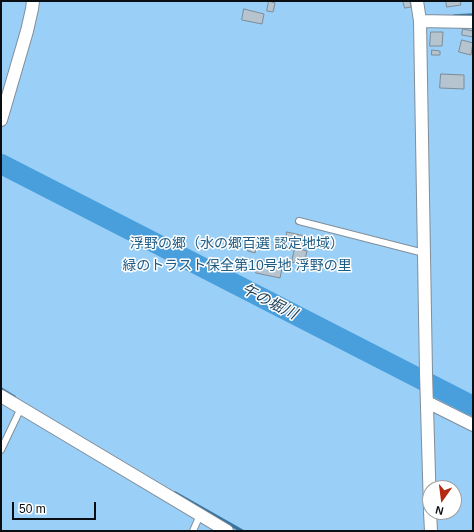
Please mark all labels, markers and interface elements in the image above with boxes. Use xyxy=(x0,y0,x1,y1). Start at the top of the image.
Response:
park label: 浮野の郷（水の郷百選 認定地域） xyxy=(130,236,344,252)
park label: 緑のトラスト保全第10号地 浮野の里 xyxy=(122,258,352,274)
water label: 午の堀川 xyxy=(238,280,300,324)
north arrow xyxy=(422,480,462,520)
scale bar xyxy=(14,494,98,520)
text: 50 m xyxy=(19,502,46,516)
text: N xyxy=(434,504,445,517)

